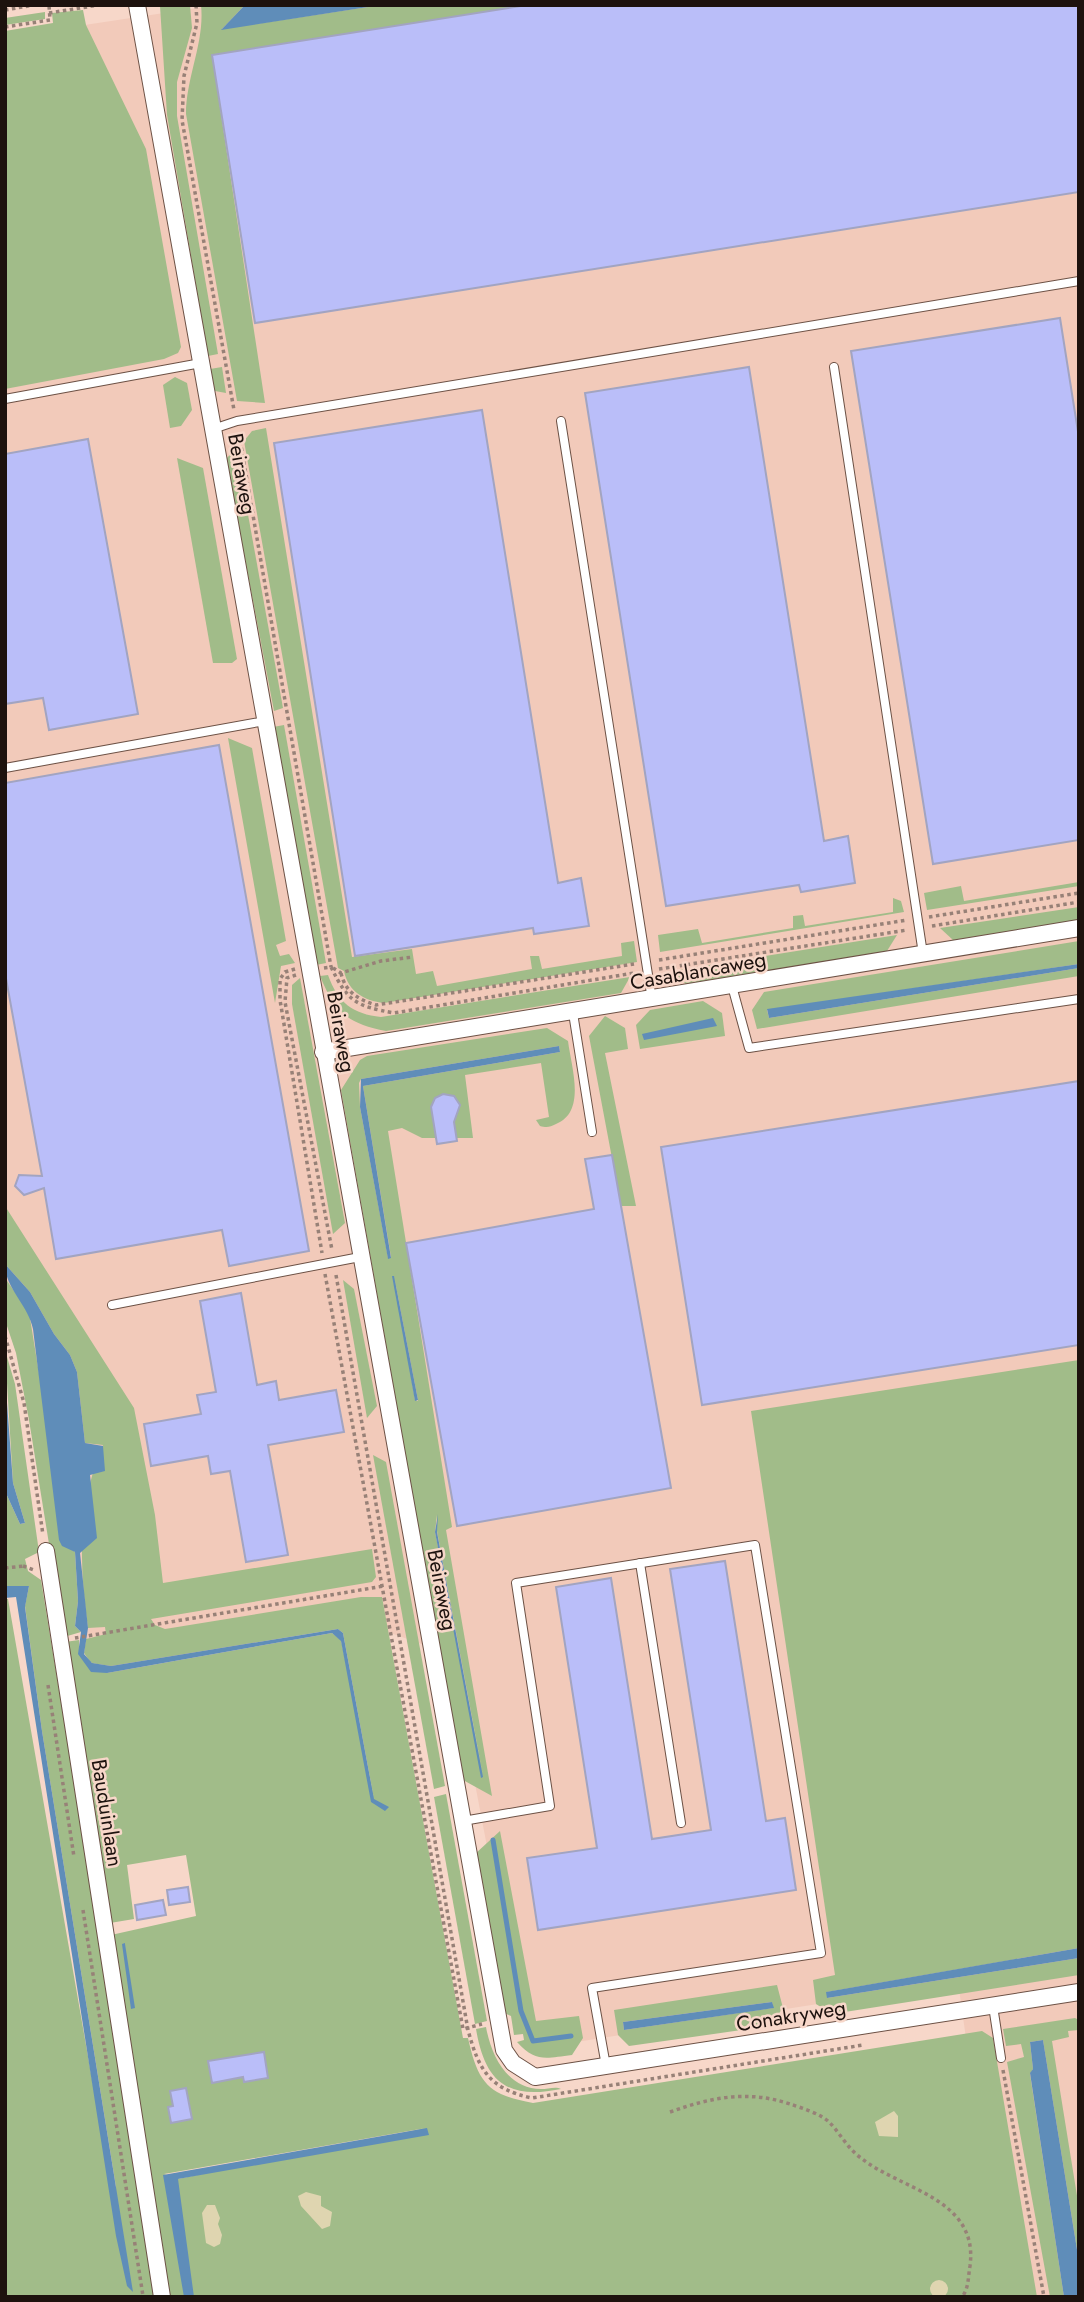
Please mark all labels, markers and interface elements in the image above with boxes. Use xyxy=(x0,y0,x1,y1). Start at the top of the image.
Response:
street label: Beiraweg xyxy=(220,431,264,517)
street label: Casablancaweg xyxy=(628,944,768,998)
street label: Beiraweg xyxy=(319,989,363,1075)
street label: Beiraweg xyxy=(419,1547,465,1633)
street label: Bauduinlaan xyxy=(84,1757,130,1869)
street label: Conakryweg xyxy=(734,1993,848,2039)

